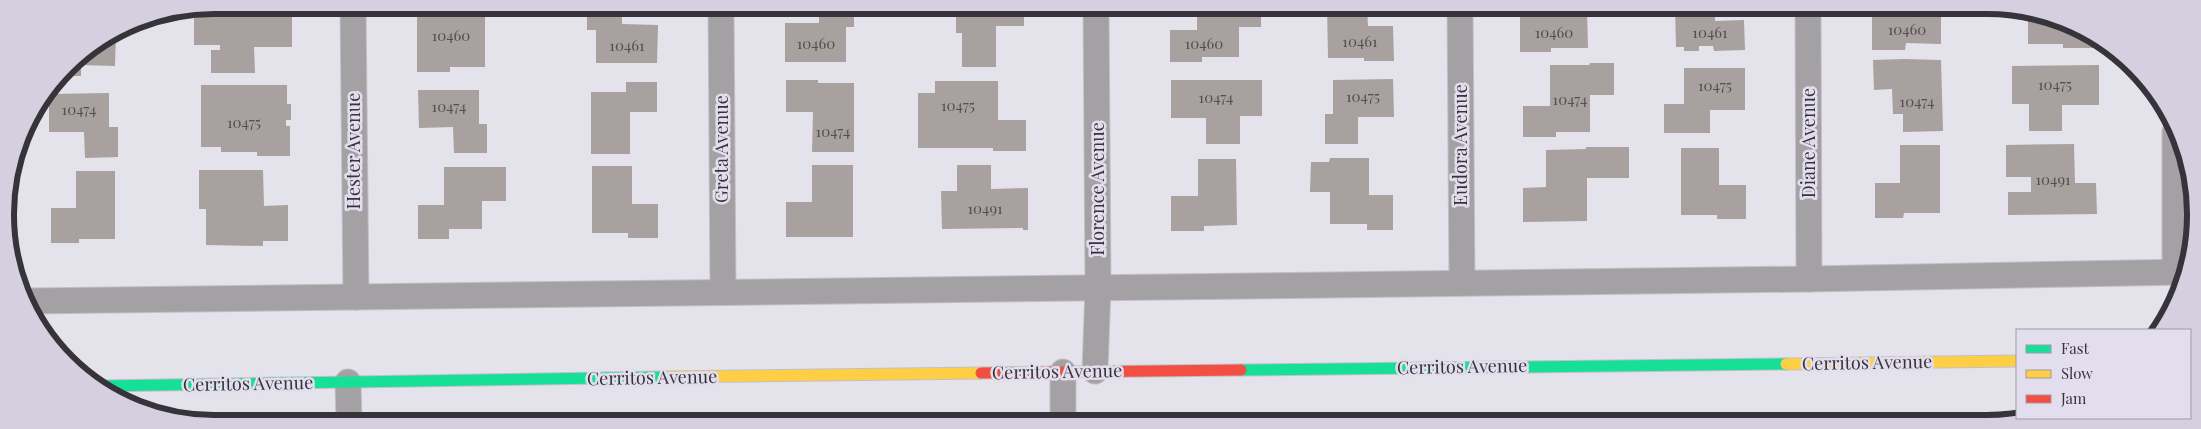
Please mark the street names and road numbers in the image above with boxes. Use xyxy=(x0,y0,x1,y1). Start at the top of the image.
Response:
street label: Eudora Avenue xyxy=(1448,84,1472,206)
street label: Diane Avenue xyxy=(1796,88,1820,198)
street label: Hester Avenue xyxy=(341,93,365,209)
street label: Greta Avenue xyxy=(709,95,733,203)
street label: Florence Avenue xyxy=(1085,122,1109,256)
street label: Cerritos Avenue xyxy=(1802,349,1932,375)
street label: Cerritos Avenue xyxy=(1397,353,1527,379)
street label: Cerritos Avenue xyxy=(992,358,1122,384)
street label: Cerritos Avenue xyxy=(587,364,717,390)
street label: Cerritos Avenue xyxy=(183,370,313,396)

